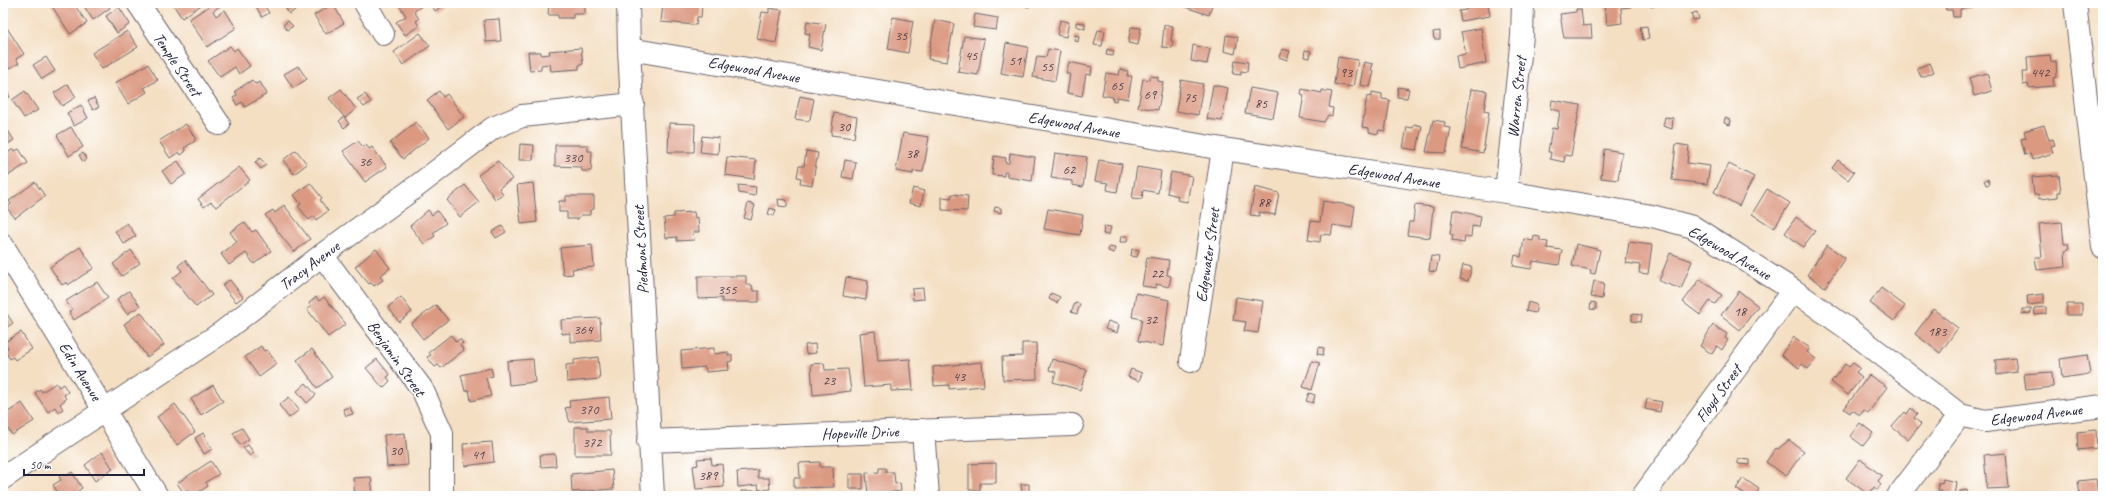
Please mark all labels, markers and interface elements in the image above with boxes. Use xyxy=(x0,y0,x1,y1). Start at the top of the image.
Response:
house number: 35 xyxy=(895,27,908,44)
street label: Temple Street xyxy=(149,29,207,103)
house number: 45 xyxy=(965,47,978,64)
street label: Edgewood Avenue xyxy=(707,52,803,88)
house number: 51 xyxy=(1009,52,1022,69)
street label: Warren Street xyxy=(1503,53,1531,139)
house number: 55 xyxy=(1041,58,1054,75)
house number: 93 xyxy=(1340,64,1354,81)
house number: 442 xyxy=(2031,64,2051,81)
house number: 65 xyxy=(1111,77,1124,94)
house number: 69 xyxy=(1144,86,1158,103)
house number: 75 xyxy=(1184,89,1197,106)
house number: 85 xyxy=(1255,95,1268,112)
street label: Edgewood Avenue xyxy=(1027,107,1123,143)
house number: 30 xyxy=(838,118,852,135)
house number: 38 xyxy=(906,145,920,162)
house number: 330 xyxy=(564,149,584,166)
house number: 36 xyxy=(359,153,372,170)
street label: Edgewood Avenue xyxy=(1347,159,1443,193)
house number: 62 xyxy=(1063,161,1077,178)
house number: 88 xyxy=(1258,194,1272,211)
street label: Piedmont Street xyxy=(629,204,653,295)
street label: Edgewater Street xyxy=(1191,205,1225,304)
street label: Edgewood Avenue xyxy=(1685,221,1776,285)
street label: Tracy Avenue xyxy=(275,236,345,295)
house number: 22 xyxy=(1151,265,1165,282)
house number: 355 xyxy=(718,281,737,298)
house number: 18 xyxy=(1734,303,1748,320)
house number: 32 xyxy=(1145,311,1159,328)
street label: Benjamin Street xyxy=(363,317,431,402)
house number: 364 xyxy=(574,321,594,338)
house number: 183 xyxy=(1928,323,1948,340)
street label: Edin Avenue xyxy=(54,338,107,406)
street label: Floyd Street xyxy=(1691,359,1748,426)
house number: 43 xyxy=(953,368,967,385)
house number: 23 xyxy=(823,372,837,389)
street label: Edgewood Avenue xyxy=(1989,399,2085,431)
house number: 370 xyxy=(580,401,600,418)
street label: Hopeville Drive xyxy=(821,422,901,444)
house number: 372 xyxy=(583,434,603,451)
house number: 30 xyxy=(390,442,404,459)
house number: 41 xyxy=(472,446,485,463)
scale bar xyxy=(24,451,144,477)
text: 50 m xyxy=(30,457,52,473)
house number: 389 xyxy=(699,467,719,484)

